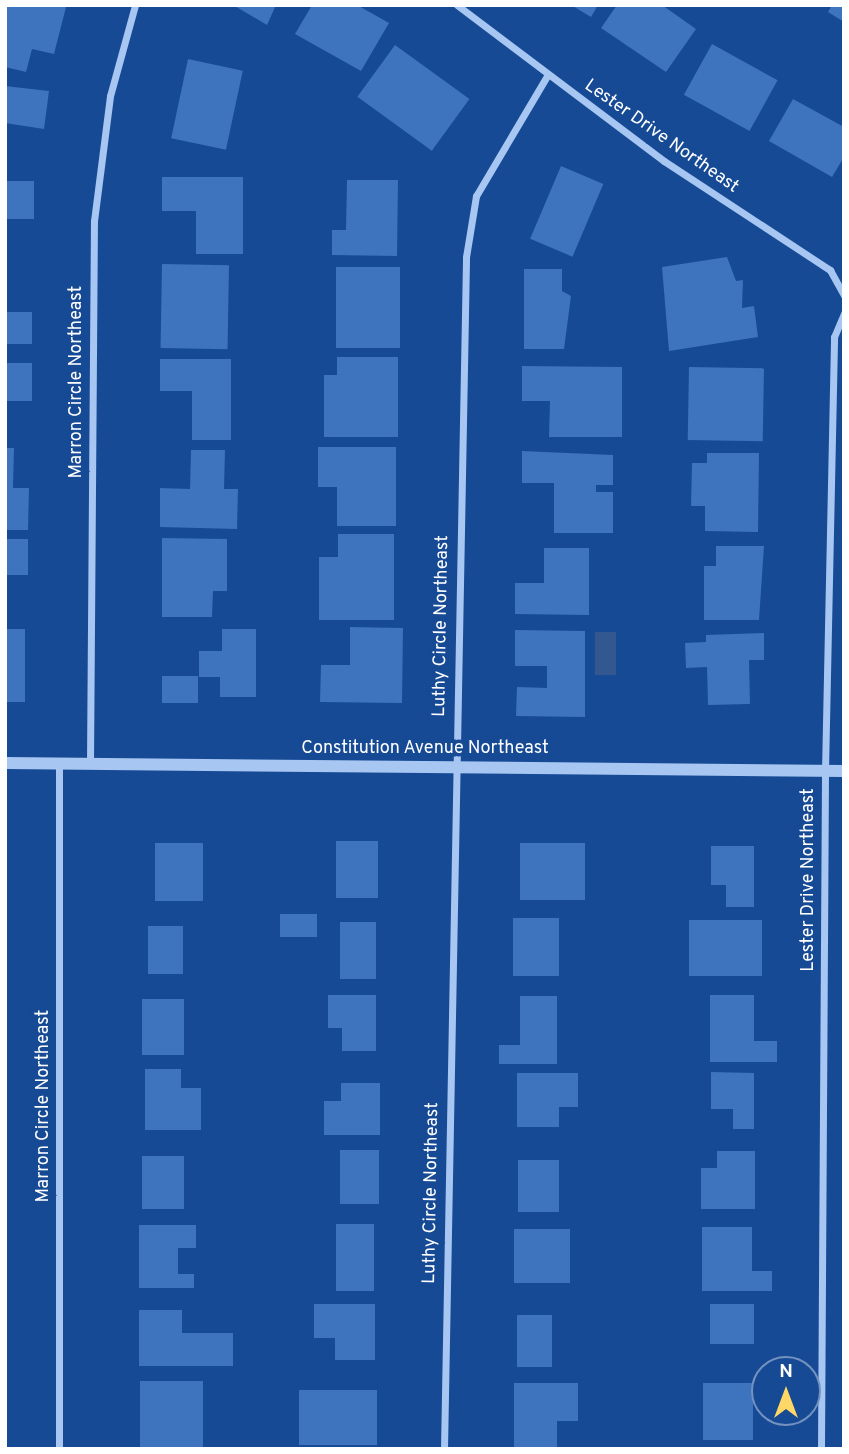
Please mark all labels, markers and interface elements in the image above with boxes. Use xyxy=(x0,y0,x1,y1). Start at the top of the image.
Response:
street label: Lester Drive Northeast xyxy=(580,76,742,198)
street label: Marron Circle Northeast xyxy=(66,286,88,478)
street label: Luthy Circle Northeast xyxy=(430,535,454,717)
street label: Constitution Avenue Northeast xyxy=(301,738,549,760)
street label: Lester Drive Northeast xyxy=(798,788,820,972)
street label: Marron Circle Northeast xyxy=(33,1010,55,1202)
street label: Luthy Circle Northeast xyxy=(420,1102,444,1284)
north arrow xyxy=(751,1356,821,1426)
text: N xyxy=(779,1360,793,1384)

